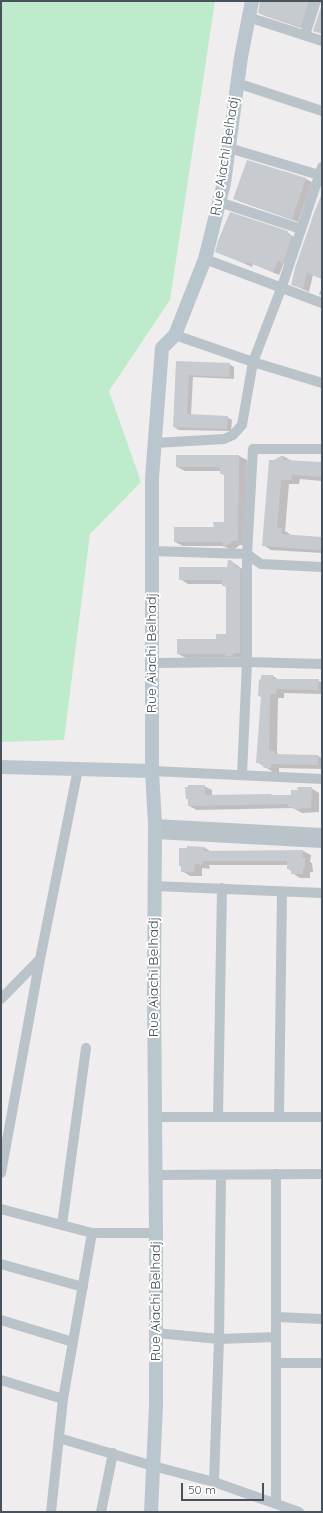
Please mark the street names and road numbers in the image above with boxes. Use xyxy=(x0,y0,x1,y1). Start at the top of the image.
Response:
street label: Rue Aiachi Belhadj xyxy=(207,95,243,217)
street label: Rue Aiachi Belhadj xyxy=(144,593,160,713)
street label: Rue Aiachi Belhadj xyxy=(146,917,162,1037)
street label: Rue Aiachi Belhadj xyxy=(148,1241,164,1361)

